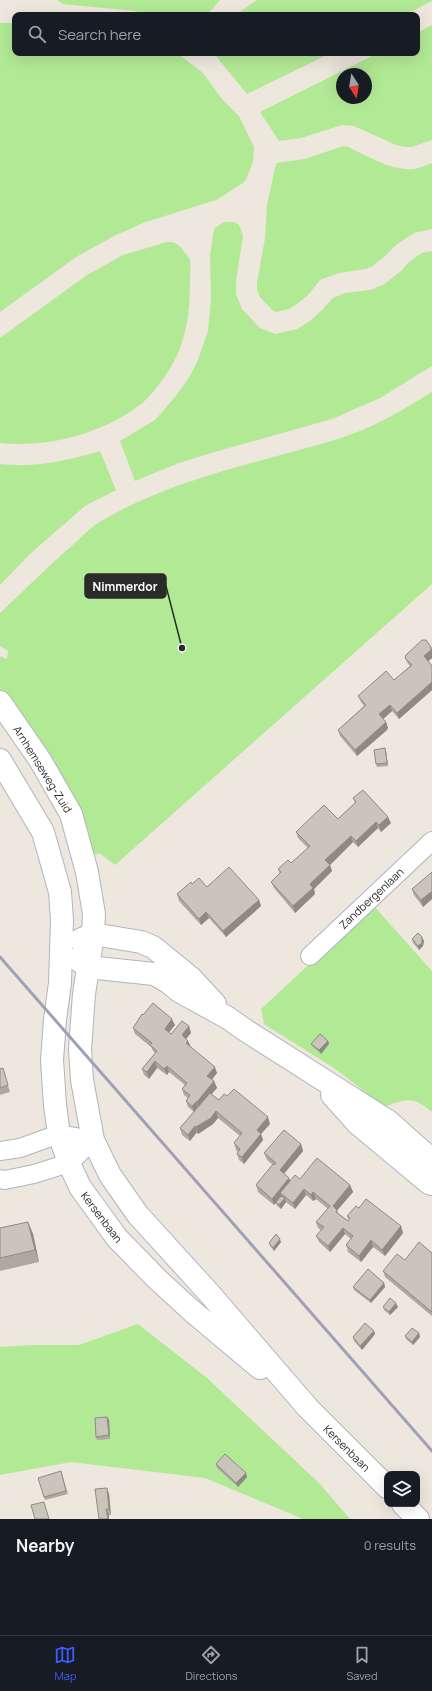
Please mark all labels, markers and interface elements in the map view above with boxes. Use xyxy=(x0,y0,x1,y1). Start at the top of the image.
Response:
search box xyxy=(12,12,420,56)
icon: search xyxy=(26,23,48,45)
text: Search here xyxy=(58,24,141,45)
north arrow xyxy=(336,68,372,104)
callout: Nimmerdor xyxy=(85,574,166,598)
text: Nimmerdor xyxy=(93,578,158,595)
street label: Arnhemseweg-Zuid xyxy=(10,723,76,815)
street label: Zandbergenlaan xyxy=(335,864,407,932)
street label: Kersenbaan xyxy=(78,1188,126,1246)
street label: Kersenbaan xyxy=(320,1421,374,1475)
map controls xyxy=(384,1471,420,1507)
button: layers xyxy=(384,1471,420,1507)
text: Nearby xyxy=(16,1534,74,1557)
text: 0 results xyxy=(364,1536,416,1554)
tab: Map xyxy=(54,1644,76,1683)
tab: Directions xyxy=(185,1644,238,1683)
tab: Saved xyxy=(347,1644,378,1683)

